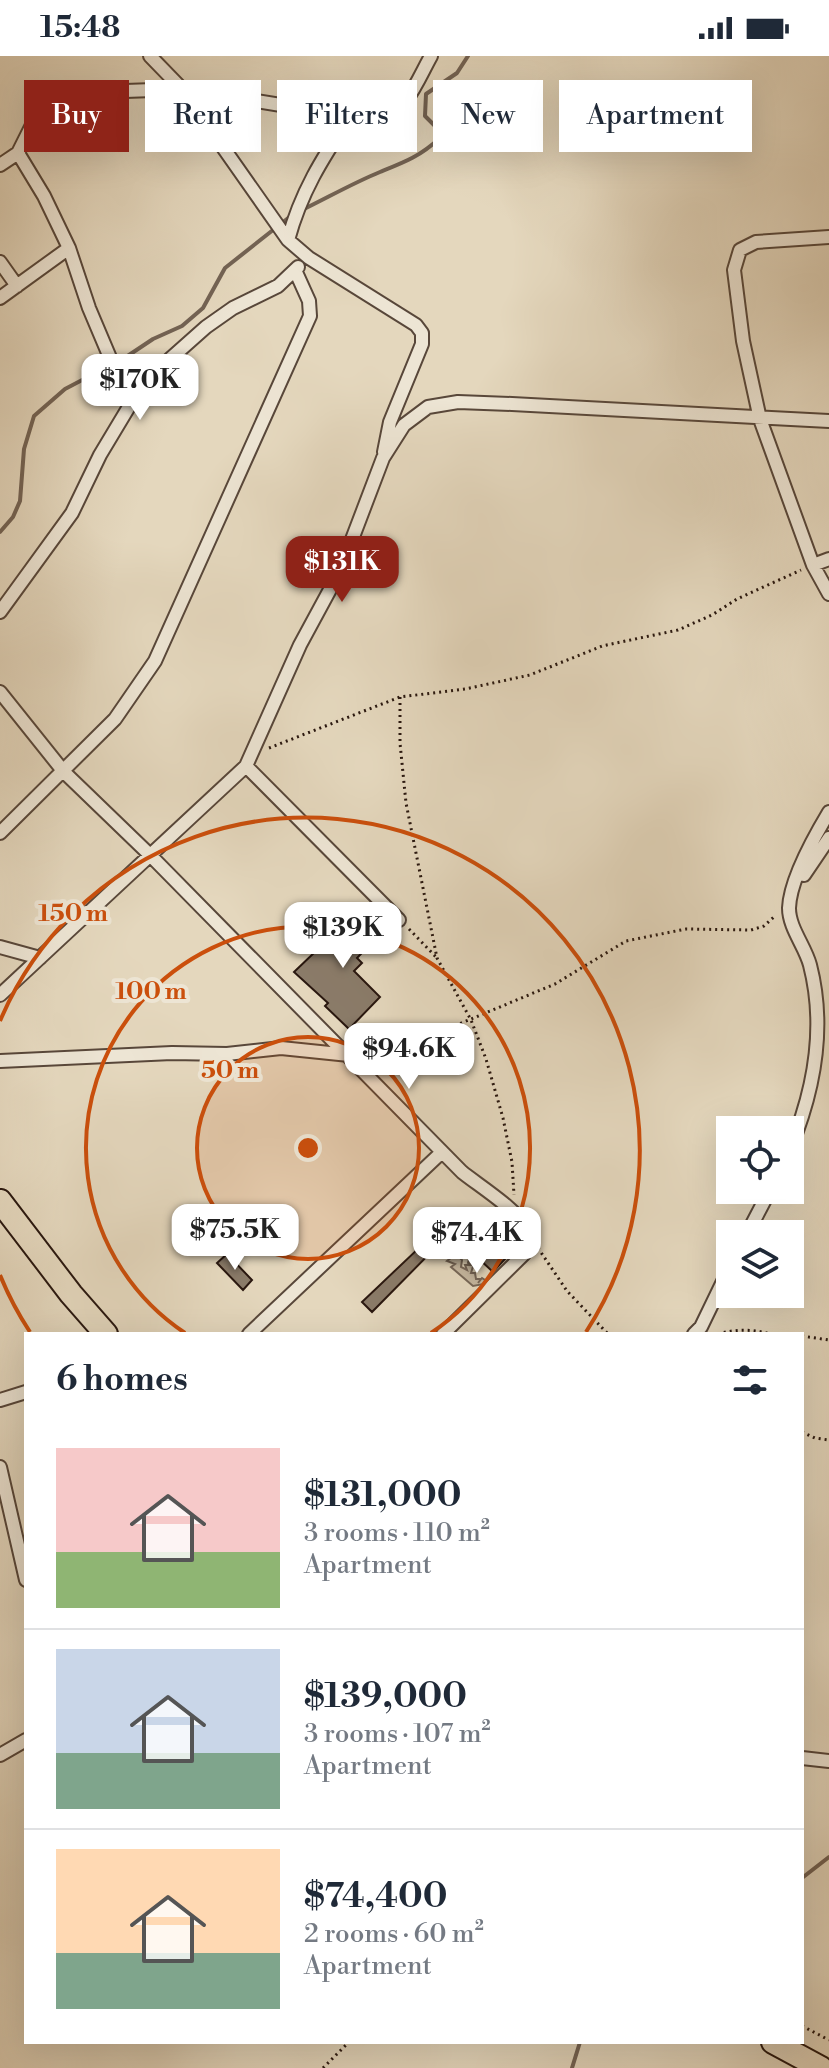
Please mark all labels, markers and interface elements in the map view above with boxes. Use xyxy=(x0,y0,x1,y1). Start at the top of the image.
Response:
text: 15:48 xyxy=(40,9,120,47)
chip: Buy xyxy=(24,80,129,152)
chip: Rent xyxy=(145,80,261,152)
chip: Filters xyxy=(277,80,417,152)
chip: New xyxy=(433,80,543,152)
chip: Apartment xyxy=(559,80,752,152)
pin: $170K xyxy=(84,354,196,422)
text: $170K xyxy=(100,364,180,396)
pin: $131K xyxy=(286,536,398,604)
text: $131K xyxy=(304,546,380,578)
text: 150 m xyxy=(38,899,108,929)
pin: $139K xyxy=(287,902,399,970)
text: $139K xyxy=(302,912,384,944)
text: 100 m xyxy=(115,977,187,1007)
pin: $94.6K xyxy=(344,1023,474,1091)
text: $94.6K xyxy=(362,1033,456,1065)
text: 50 m xyxy=(201,1056,259,1086)
map controls xyxy=(716,1116,804,1308)
button: locate xyxy=(716,1116,804,1204)
centre of rings xyxy=(294,1134,322,1162)
pin: $75.5K xyxy=(170,1204,300,1272)
pin: $74.4K xyxy=(412,1207,542,1275)
text: $75.5K xyxy=(190,1214,280,1246)
text: $74.4K xyxy=(431,1217,523,1249)
button: layers xyxy=(716,1220,804,1308)
icon: filters xyxy=(728,1358,772,1402)
text: 6 homes xyxy=(56,1359,188,1401)
text: $131,000 xyxy=(304,1475,462,1517)
icon: home xyxy=(120,1480,216,1576)
text: 3 rooms · 110 m² xyxy=(304,1517,490,1549)
text: Apartment xyxy=(304,1549,432,1581)
text: $139,000 xyxy=(304,1676,467,1718)
icon: home xyxy=(120,1681,216,1777)
text: 3 rooms · 107 m² xyxy=(304,1718,491,1750)
text: Apartment xyxy=(304,1750,432,1782)
text: $74,400 xyxy=(304,1876,448,1918)
icon: home xyxy=(120,1881,216,1977)
text: 2 rooms · 60 m² xyxy=(304,1918,484,1950)
text: Apartment xyxy=(304,1950,432,1982)

